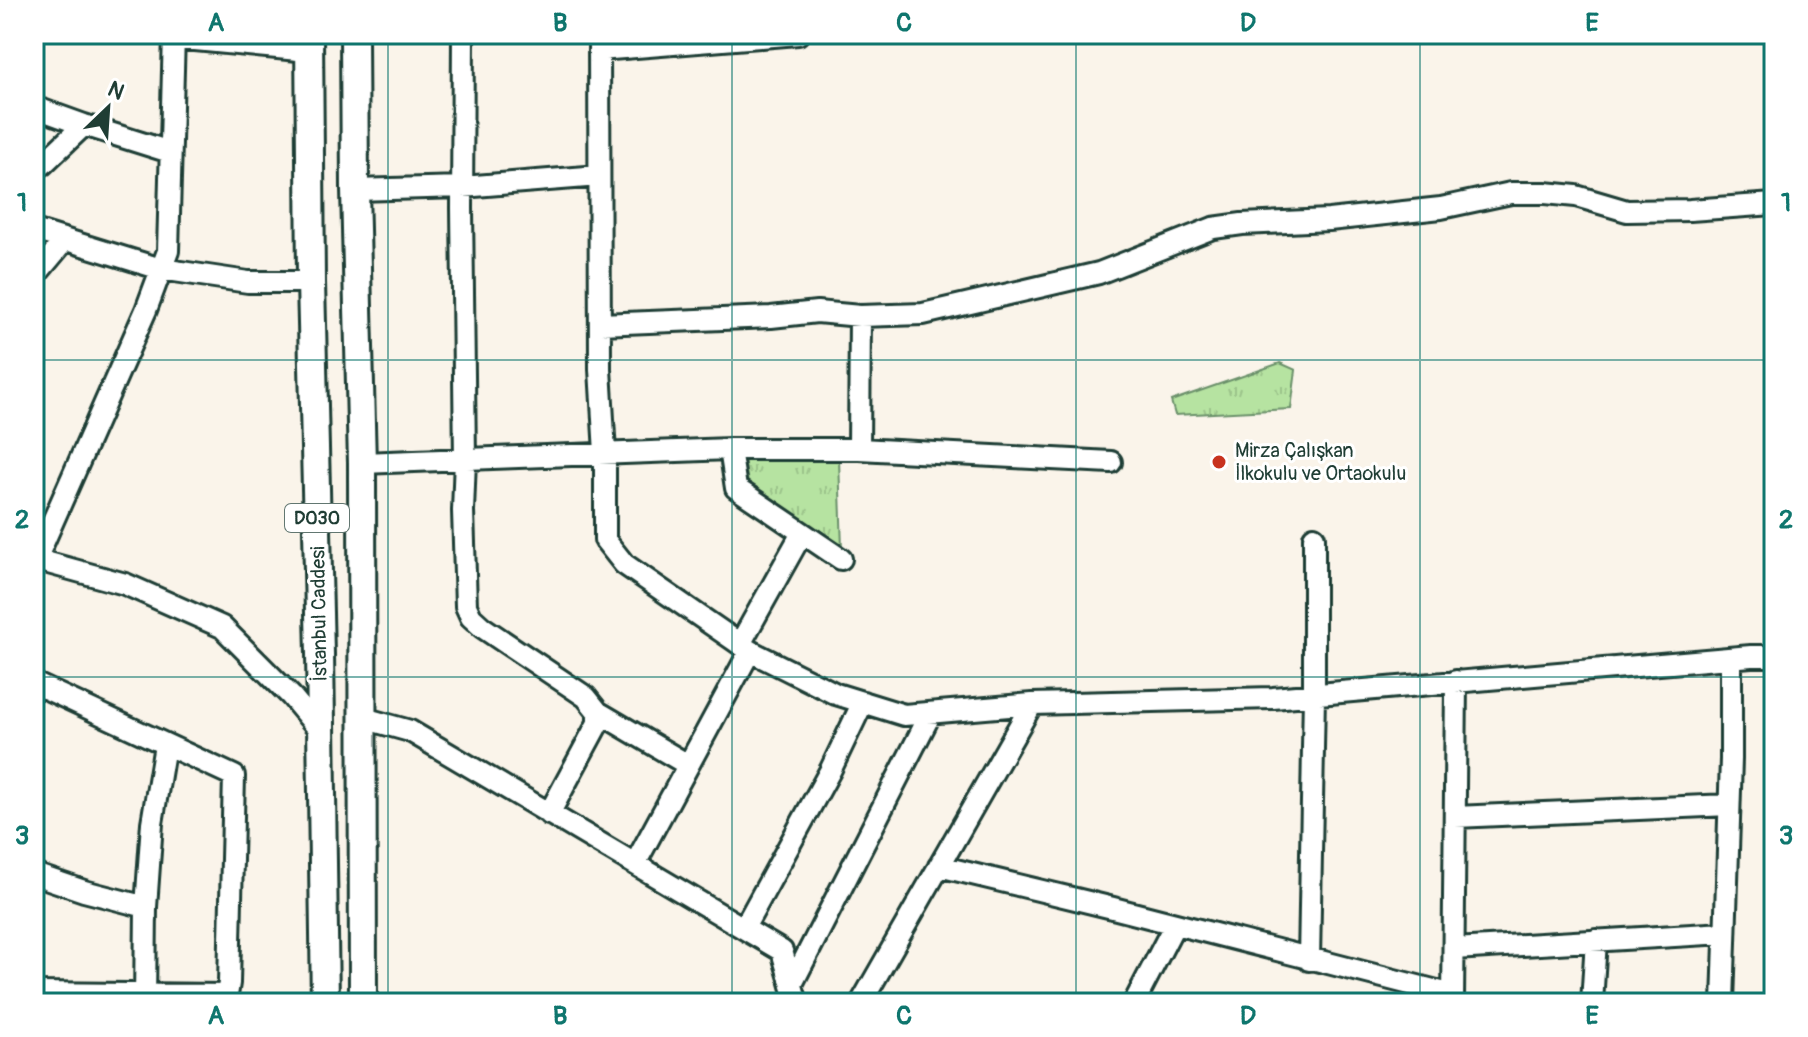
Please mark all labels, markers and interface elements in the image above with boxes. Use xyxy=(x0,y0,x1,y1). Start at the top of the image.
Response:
text: A xyxy=(208,7,225,39)
text: B xyxy=(553,7,567,39)
text: C xyxy=(896,7,912,39)
text: D xyxy=(1240,7,1256,39)
text: E xyxy=(1585,7,1599,39)
north arrow xyxy=(68,68,148,148)
text: N xyxy=(103,75,129,107)
text: 1 xyxy=(17,187,27,219)
text: 1 xyxy=(1781,187,1791,219)
place label: Mirza Çalışkan İlkokulu ve Ortaokulu xyxy=(1235,438,1406,486)
marker: Mirza Çalışkan İlkokulu ve Ortaokulu xyxy=(1210,453,1228,471)
text: 2 xyxy=(15,504,29,536)
road number: D030 xyxy=(285,504,349,532)
text: 2 xyxy=(1779,504,1793,536)
street label: İstanbul Caddesi xyxy=(305,546,333,682)
text: 3 xyxy=(15,820,29,852)
text: 3 xyxy=(1779,820,1793,852)
text: A xyxy=(208,1000,225,1032)
text: B xyxy=(553,1000,567,1032)
text: C xyxy=(896,1000,912,1032)
text: D xyxy=(1240,1000,1256,1032)
text: E xyxy=(1585,1000,1599,1032)

